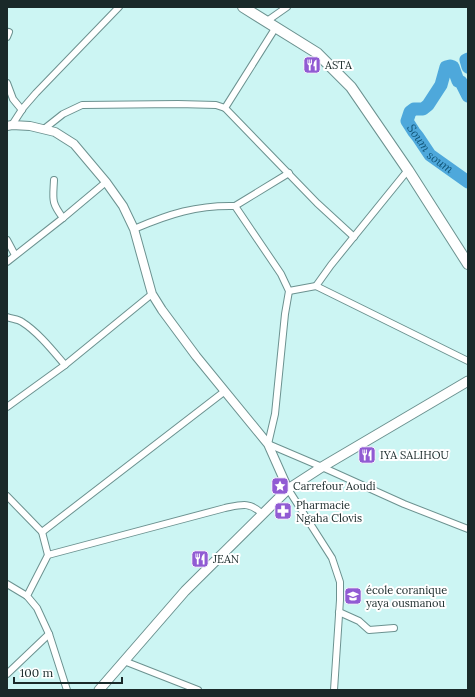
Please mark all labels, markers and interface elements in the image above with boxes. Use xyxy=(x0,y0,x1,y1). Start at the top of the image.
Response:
restaurant icon: ASTA xyxy=(302,55,322,75)
place label: ASTA xyxy=(324,58,353,72)
water label: Soum soum xyxy=(404,121,457,177)
restaurant icon: IYA SALIHOU xyxy=(357,445,377,465)
place label: IYA SALIHOU xyxy=(380,448,449,462)
place icon: Carrefour Aoudi xyxy=(270,476,290,496)
place label: Carrefour Aoudi xyxy=(293,479,376,493)
place label: Pharmacie Ngaha Clovis xyxy=(296,498,362,525)
pharmacy icon: Pharmacie Ngaha Clovis xyxy=(273,501,293,521)
restaurant icon: JEAN xyxy=(190,549,210,569)
place label: JEAN xyxy=(212,552,239,566)
place label: école coranique yaya ousmanou xyxy=(366,583,447,610)
school or university icon: école coranique yaya ousmanou xyxy=(343,586,363,606)
scale bar xyxy=(14,659,122,685)
text: 100 m xyxy=(20,665,53,680)

